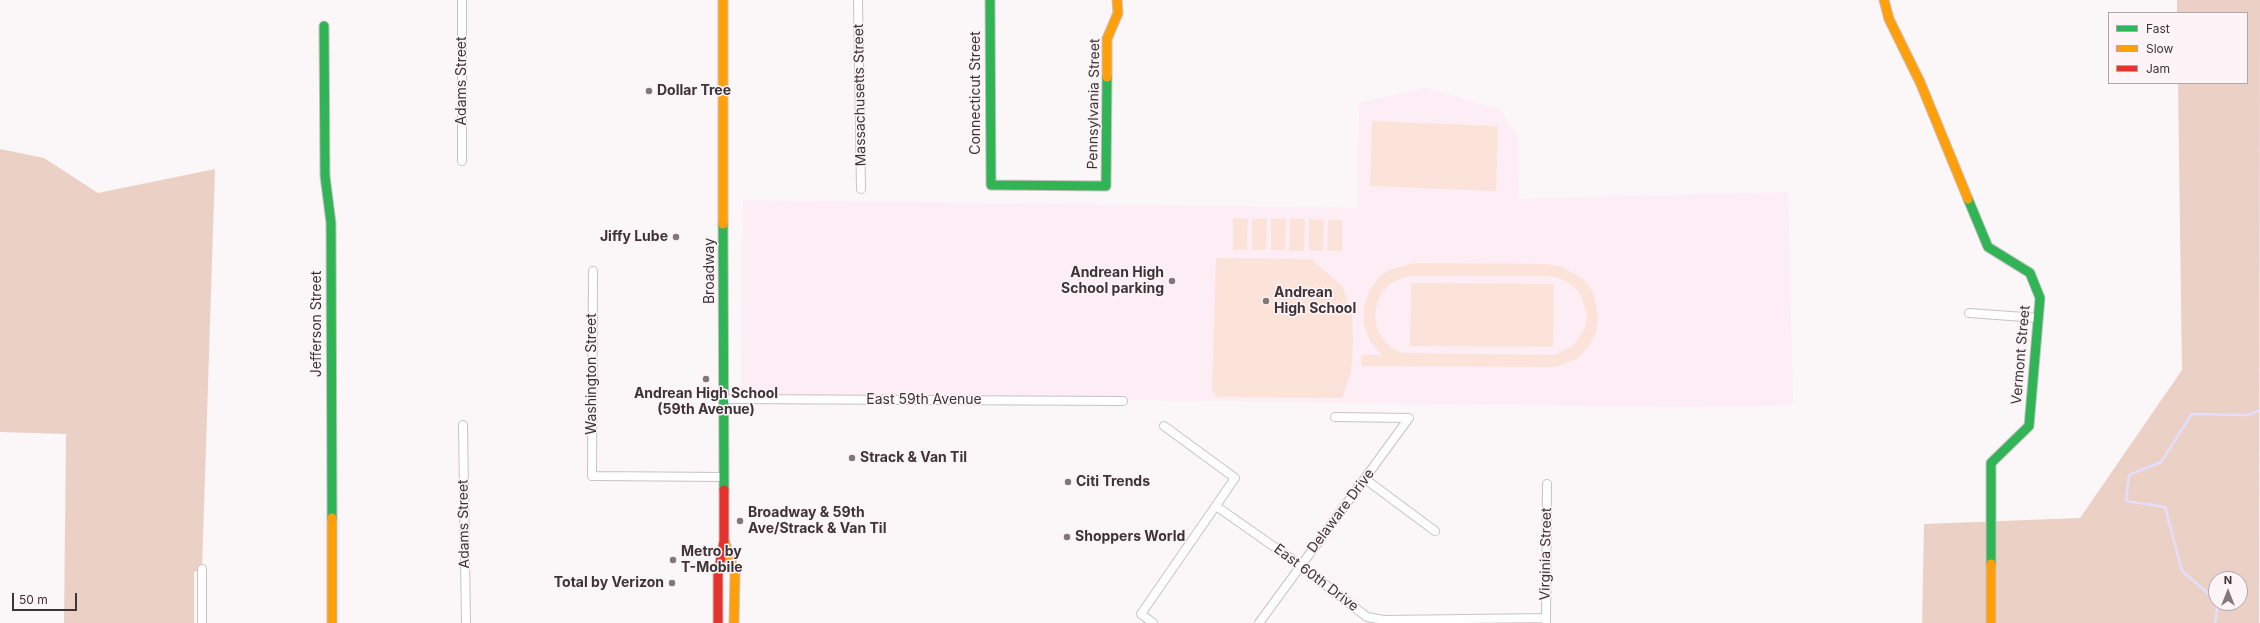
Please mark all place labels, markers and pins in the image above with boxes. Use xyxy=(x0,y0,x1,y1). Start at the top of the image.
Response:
place label: Dollar Tree xyxy=(657,83,731,99)
marker: Dollar Tree xyxy=(644,86,654,96)
place label: Jiffy Lube xyxy=(600,229,668,245)
marker: Jiffy Lube xyxy=(671,232,681,242)
place label: Andrean High School parking xyxy=(1061,265,1164,298)
marker: Andrean High School parking xyxy=(1167,276,1177,286)
place label: Andrean High School xyxy=(1274,285,1356,318)
marker: Andrean High School xyxy=(1261,296,1271,306)
marker: Andrean High School (59th Avenue) xyxy=(701,374,711,384)
place label: Andrean High School (59th Avenue) xyxy=(634,386,778,418)
place label: Strack & Van Til xyxy=(860,450,967,466)
marker: Strack & Van Til xyxy=(847,453,857,463)
place label: Citi Trends xyxy=(1076,474,1150,490)
marker: Citi Trends xyxy=(1063,477,1073,487)
place label: Broadway & 59th Ave/Strack & Van Til xyxy=(748,505,886,538)
marker: Broadway & 59th Ave/Strack & Van Til xyxy=(735,516,745,526)
place label: Shoppers World xyxy=(1075,529,1185,545)
marker: Shoppers World xyxy=(1062,532,1072,542)
place label: Metro by T-Mobile xyxy=(681,544,743,576)
marker: Metro by T-Mobile xyxy=(668,555,678,565)
place label: Total by Verizon xyxy=(554,575,664,591)
marker: Total by Verizon xyxy=(667,578,677,588)

